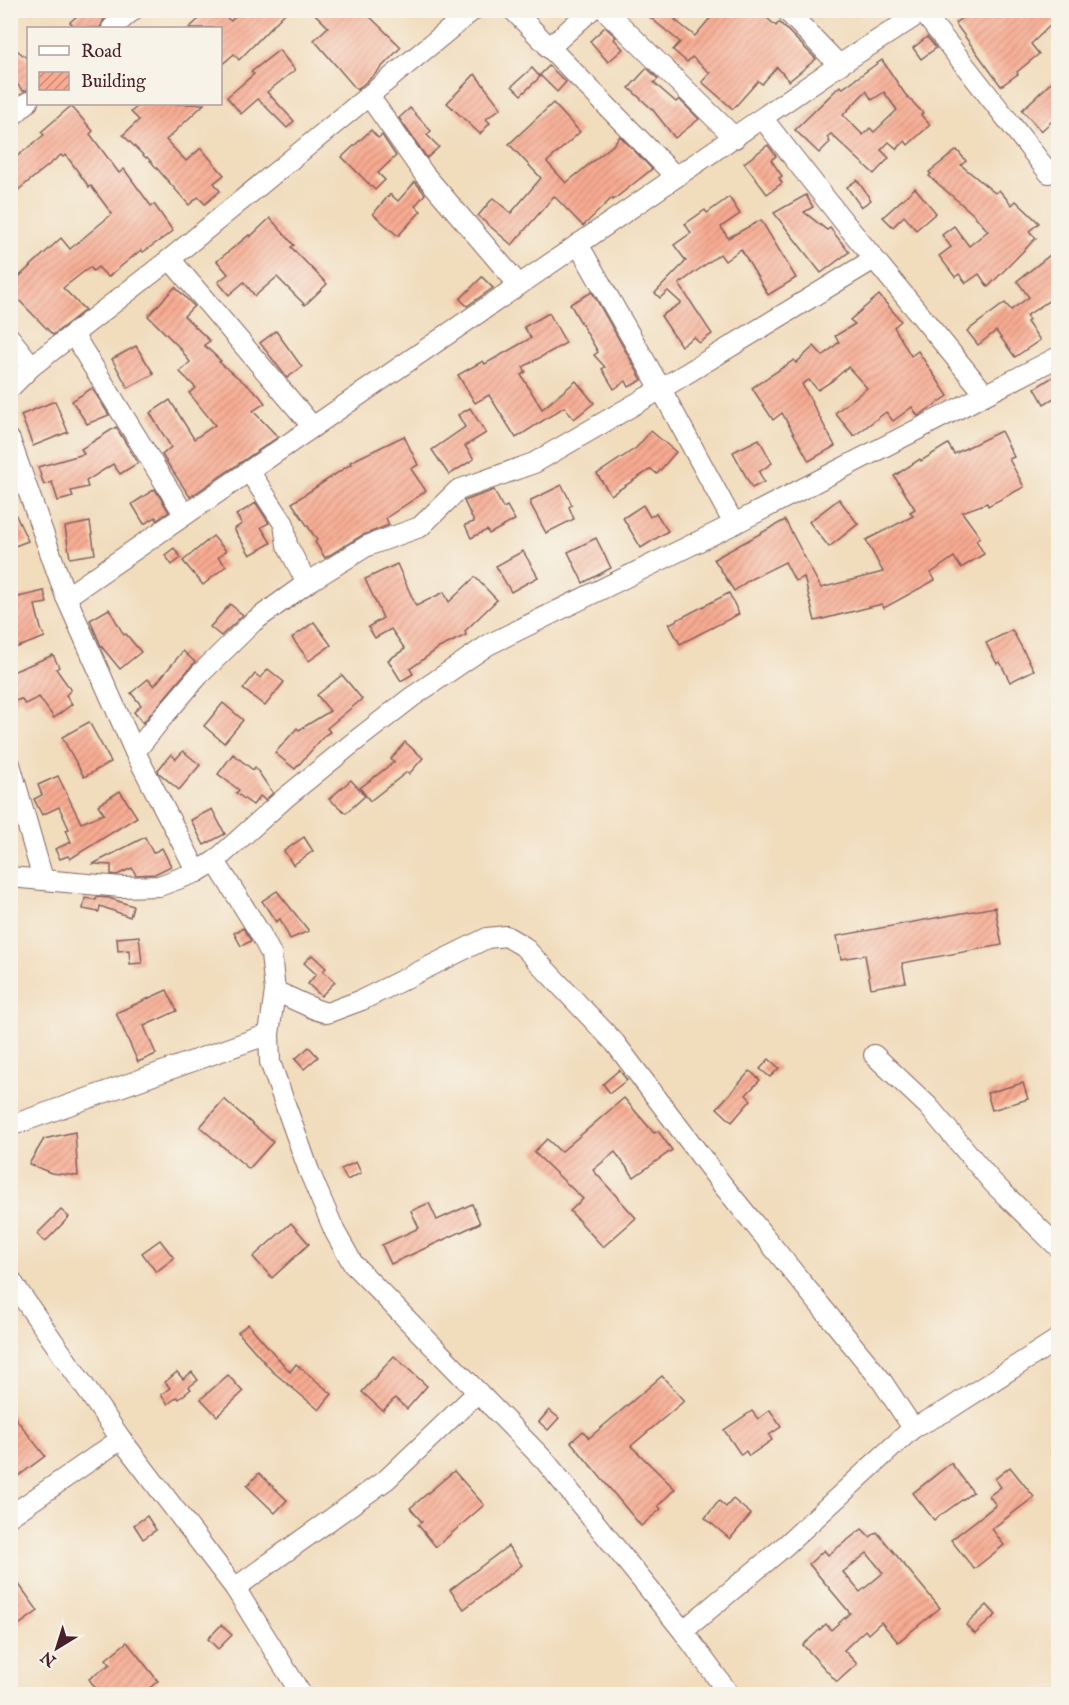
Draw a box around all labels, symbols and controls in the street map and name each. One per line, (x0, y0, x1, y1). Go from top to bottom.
legend (27, 27, 222, 105)
text: Road (81, 41, 122, 64)
text: Building (81, 71, 146, 94)
north arrow (27, 1618, 87, 1678)
text: N (37, 1646, 61, 1671)

